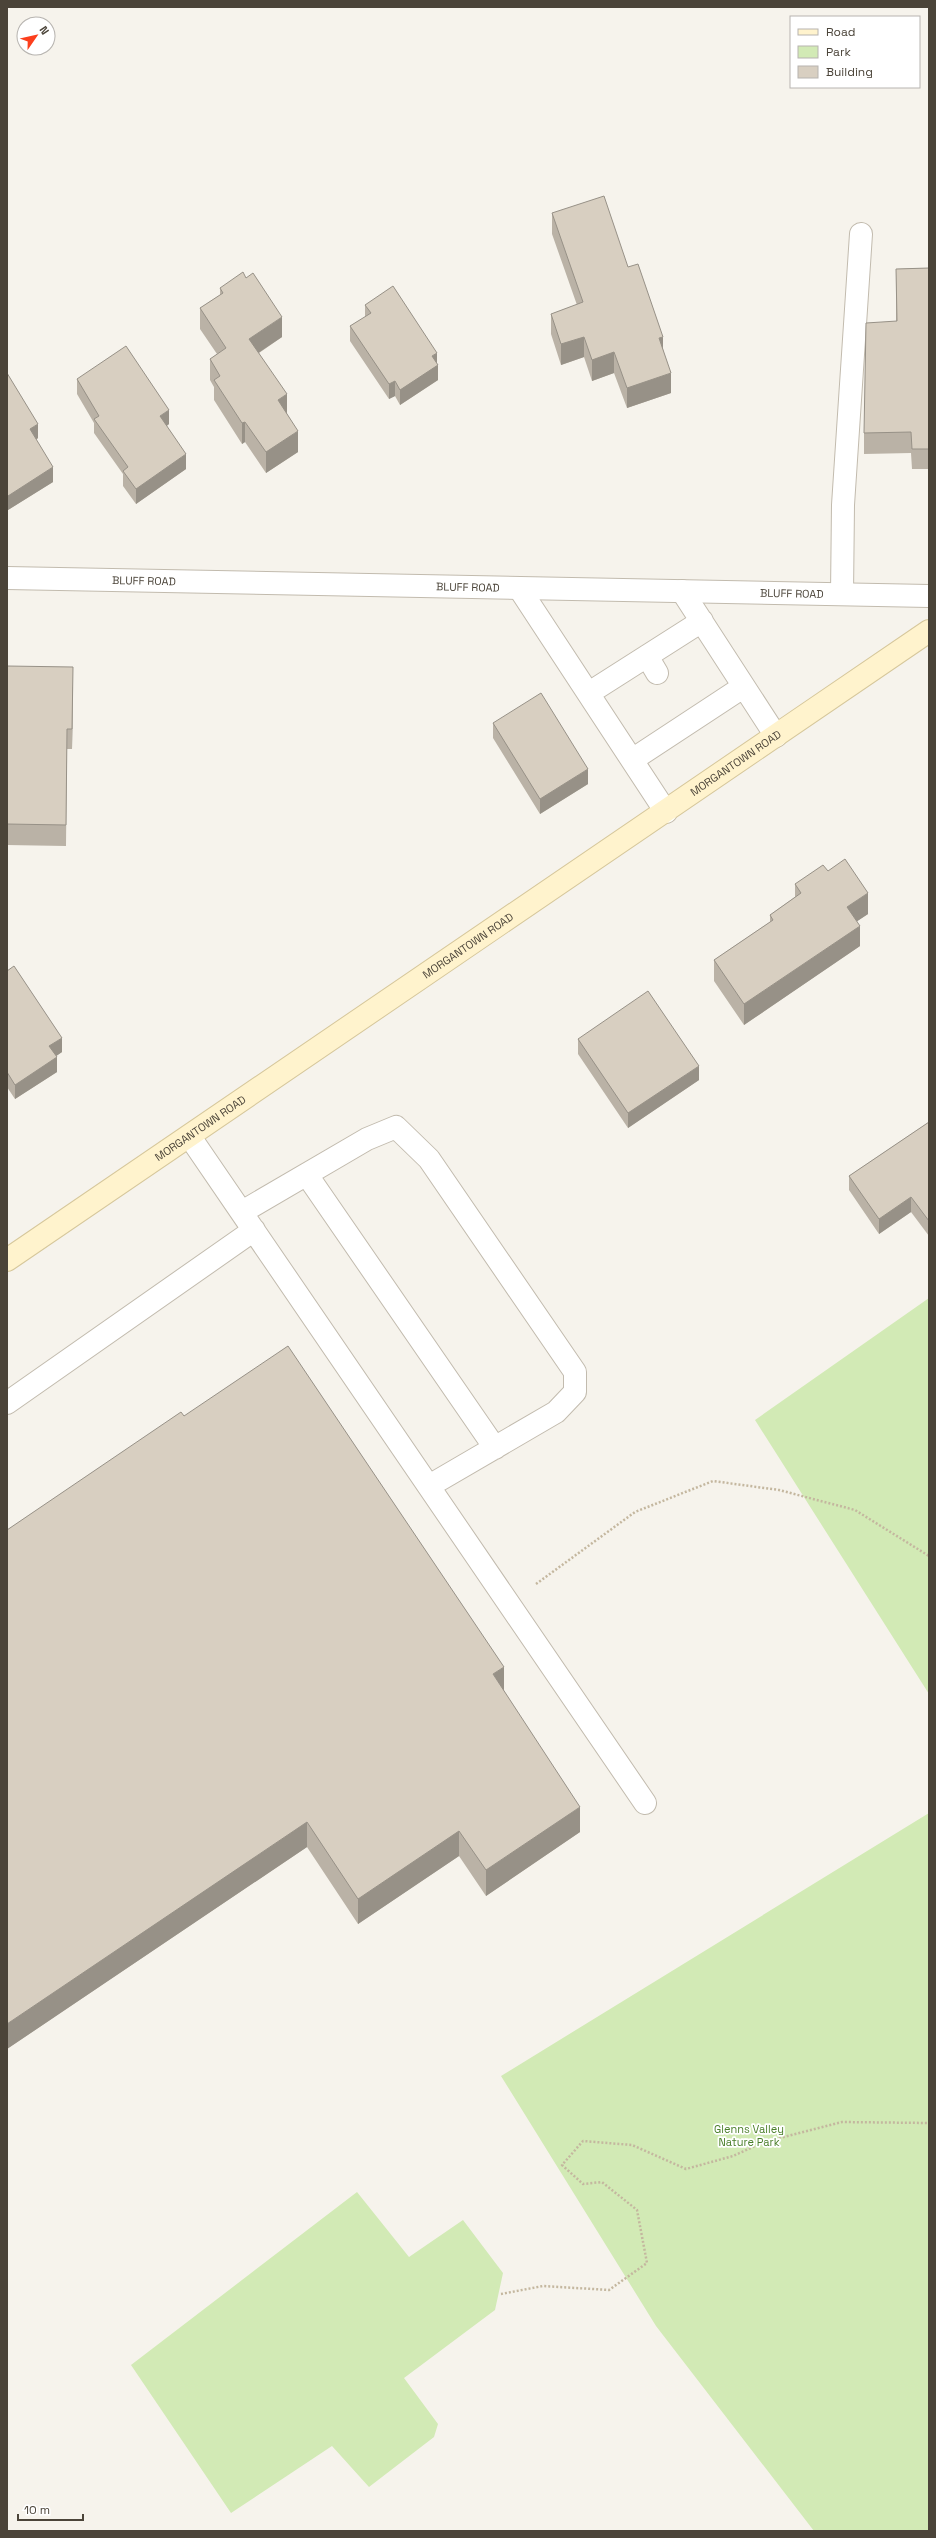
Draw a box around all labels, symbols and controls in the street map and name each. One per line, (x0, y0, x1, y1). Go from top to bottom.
north arrow (16, 16, 56, 56)
legend (790, 16, 920, 88)
text: N (36, 23, 52, 37)
text: Road (826, 24, 855, 40)
text: Park (826, 44, 851, 60)
text: Building (826, 64, 873, 80)
street label: BLUFF ROAD (112, 573, 176, 588)
street label: BLUFF ROAD (436, 579, 500, 595)
street label: BLUFF ROAD (760, 586, 824, 601)
street label: MORGANTOWN ROAD (687, 727, 784, 799)
street label: MORGANTOWN ROAD (420, 910, 516, 981)
street label: MORGANTOWN ROAD (152, 1092, 248, 1164)
park label: Glenns Valley Nature Park (714, 2122, 784, 2149)
scale bar (18, 2496, 83, 2522)
text: 10 m (24, 2502, 50, 2518)

